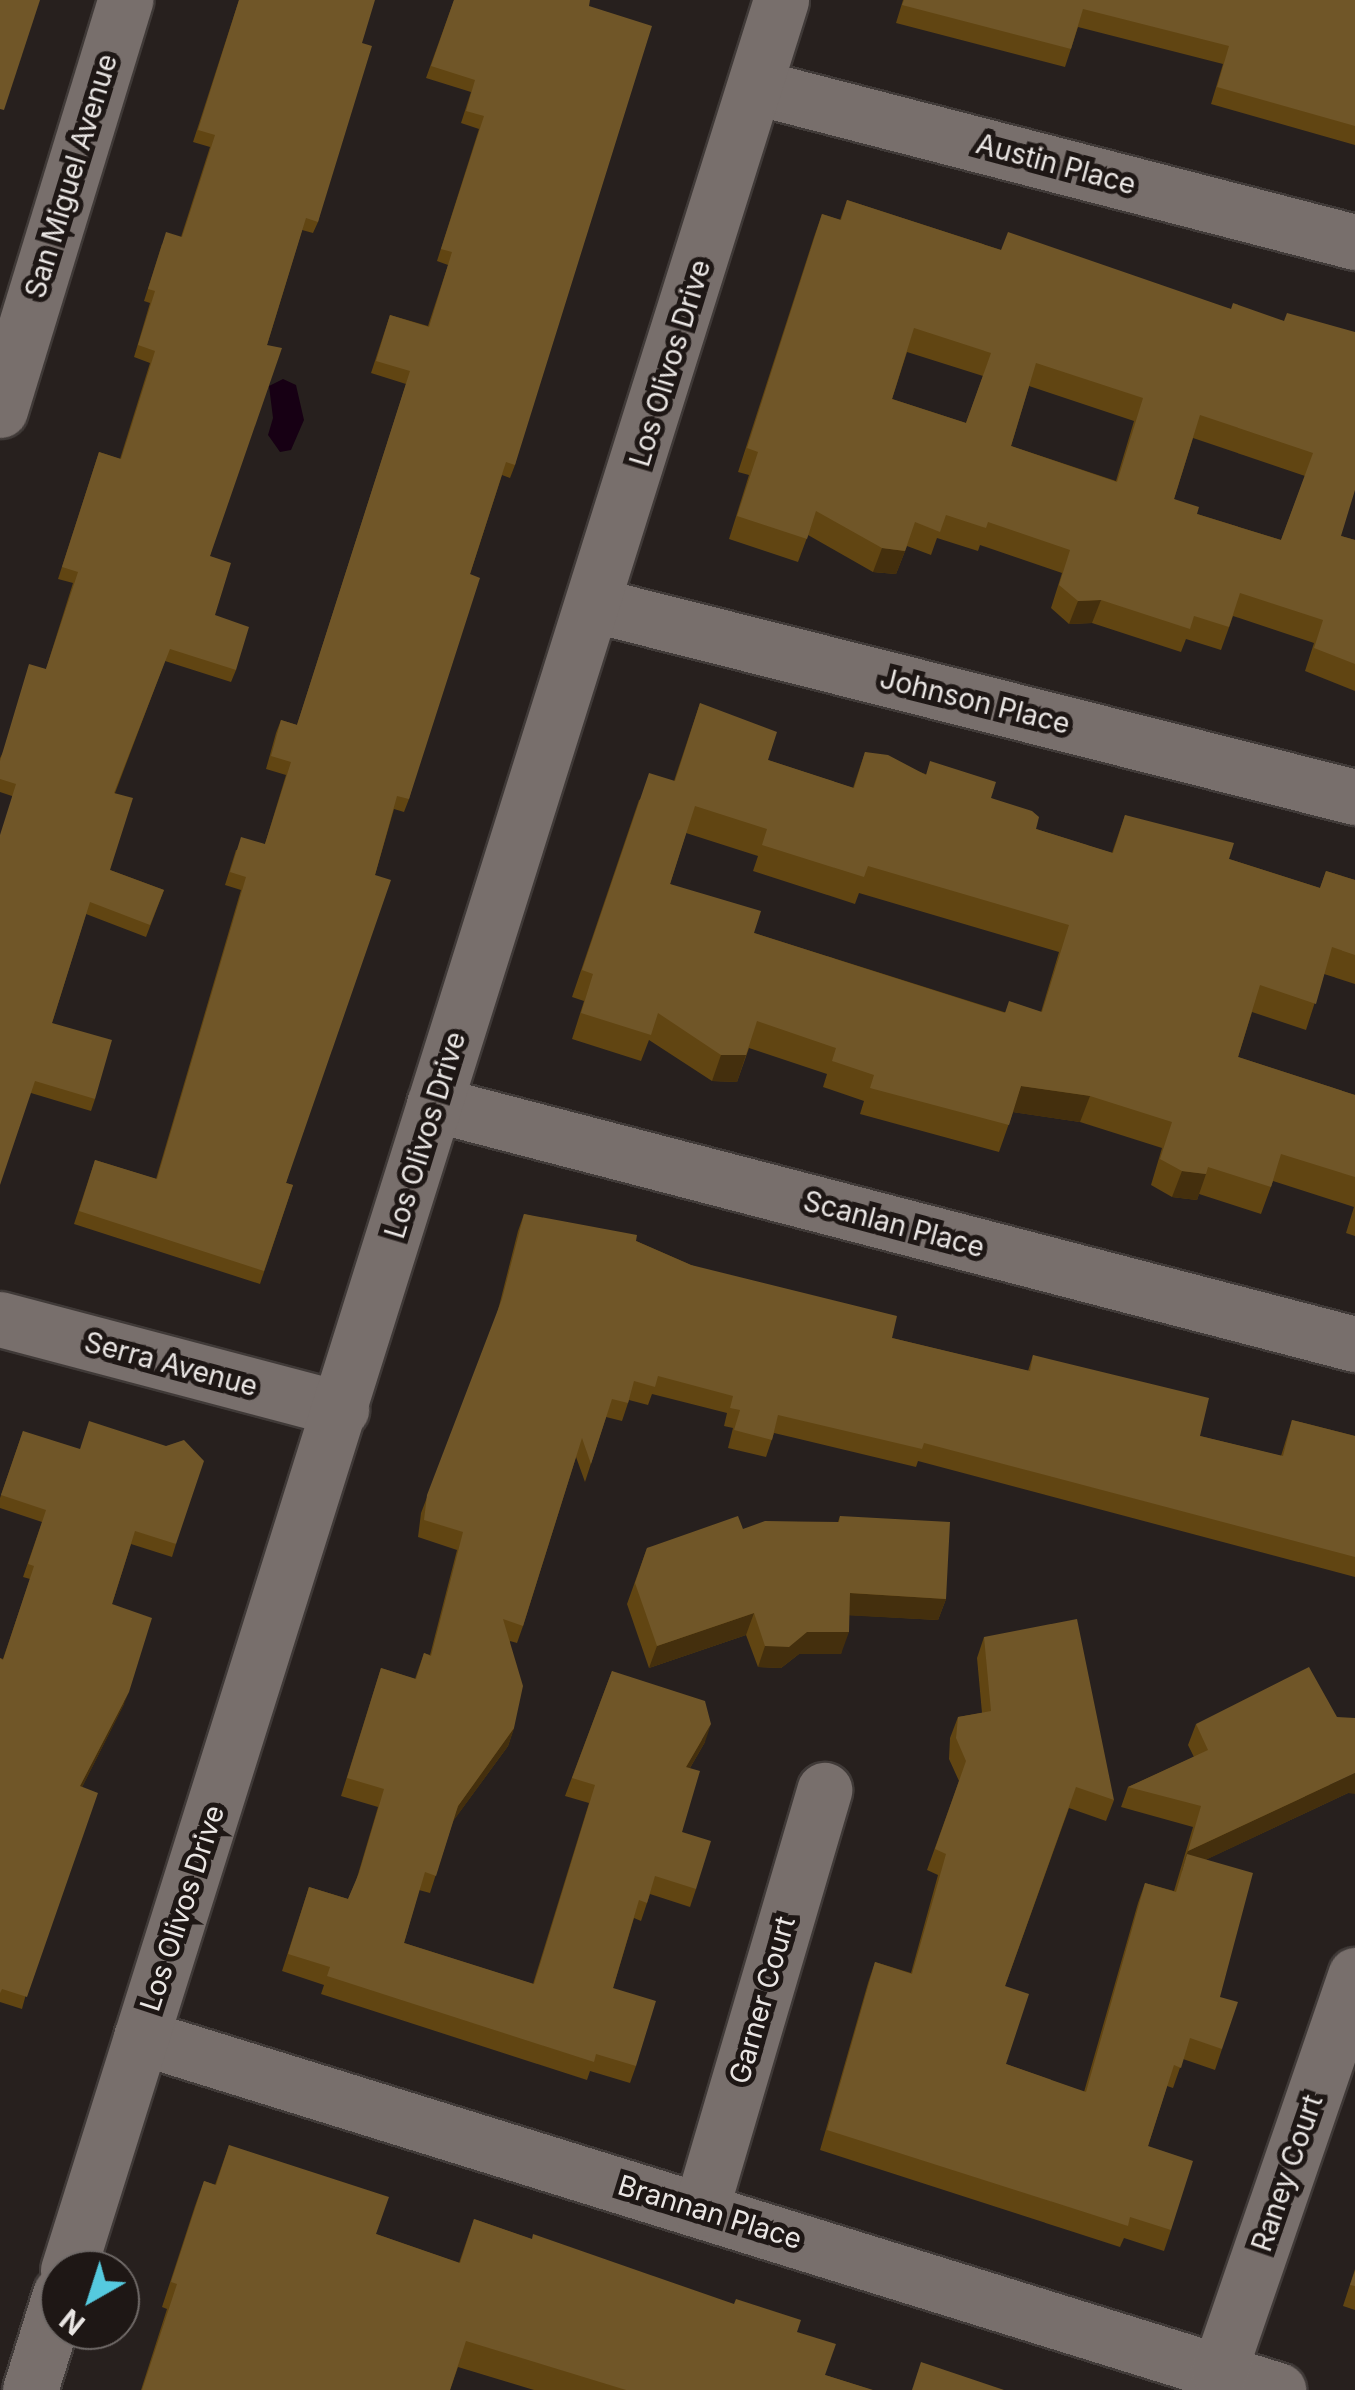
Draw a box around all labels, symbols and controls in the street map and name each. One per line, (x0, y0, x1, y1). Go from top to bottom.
street label: San Miguel Avenue (18, 50, 124, 302)
street label: Austin Place (973, 127, 1139, 201)
street label: Los Olivos Drive (623, 256, 717, 470)
street label: Johnson Place (877, 661, 1073, 741)
street label: Los Olivos Drive (378, 1028, 472, 1242)
street label: Scanlan Place (800, 1184, 988, 1264)
street label: Serra Avenue (81, 1325, 261, 1403)
street label: Los Olivos Drive (133, 1801, 231, 2015)
street label: Garner Court (722, 1912, 802, 2088)
street label: Raney Court (1245, 2090, 1329, 2256)
street label: Brannan Place (614, 2168, 806, 2256)
north arrow (40, 2250, 140, 2350)
text: N (53, 2302, 91, 2342)

